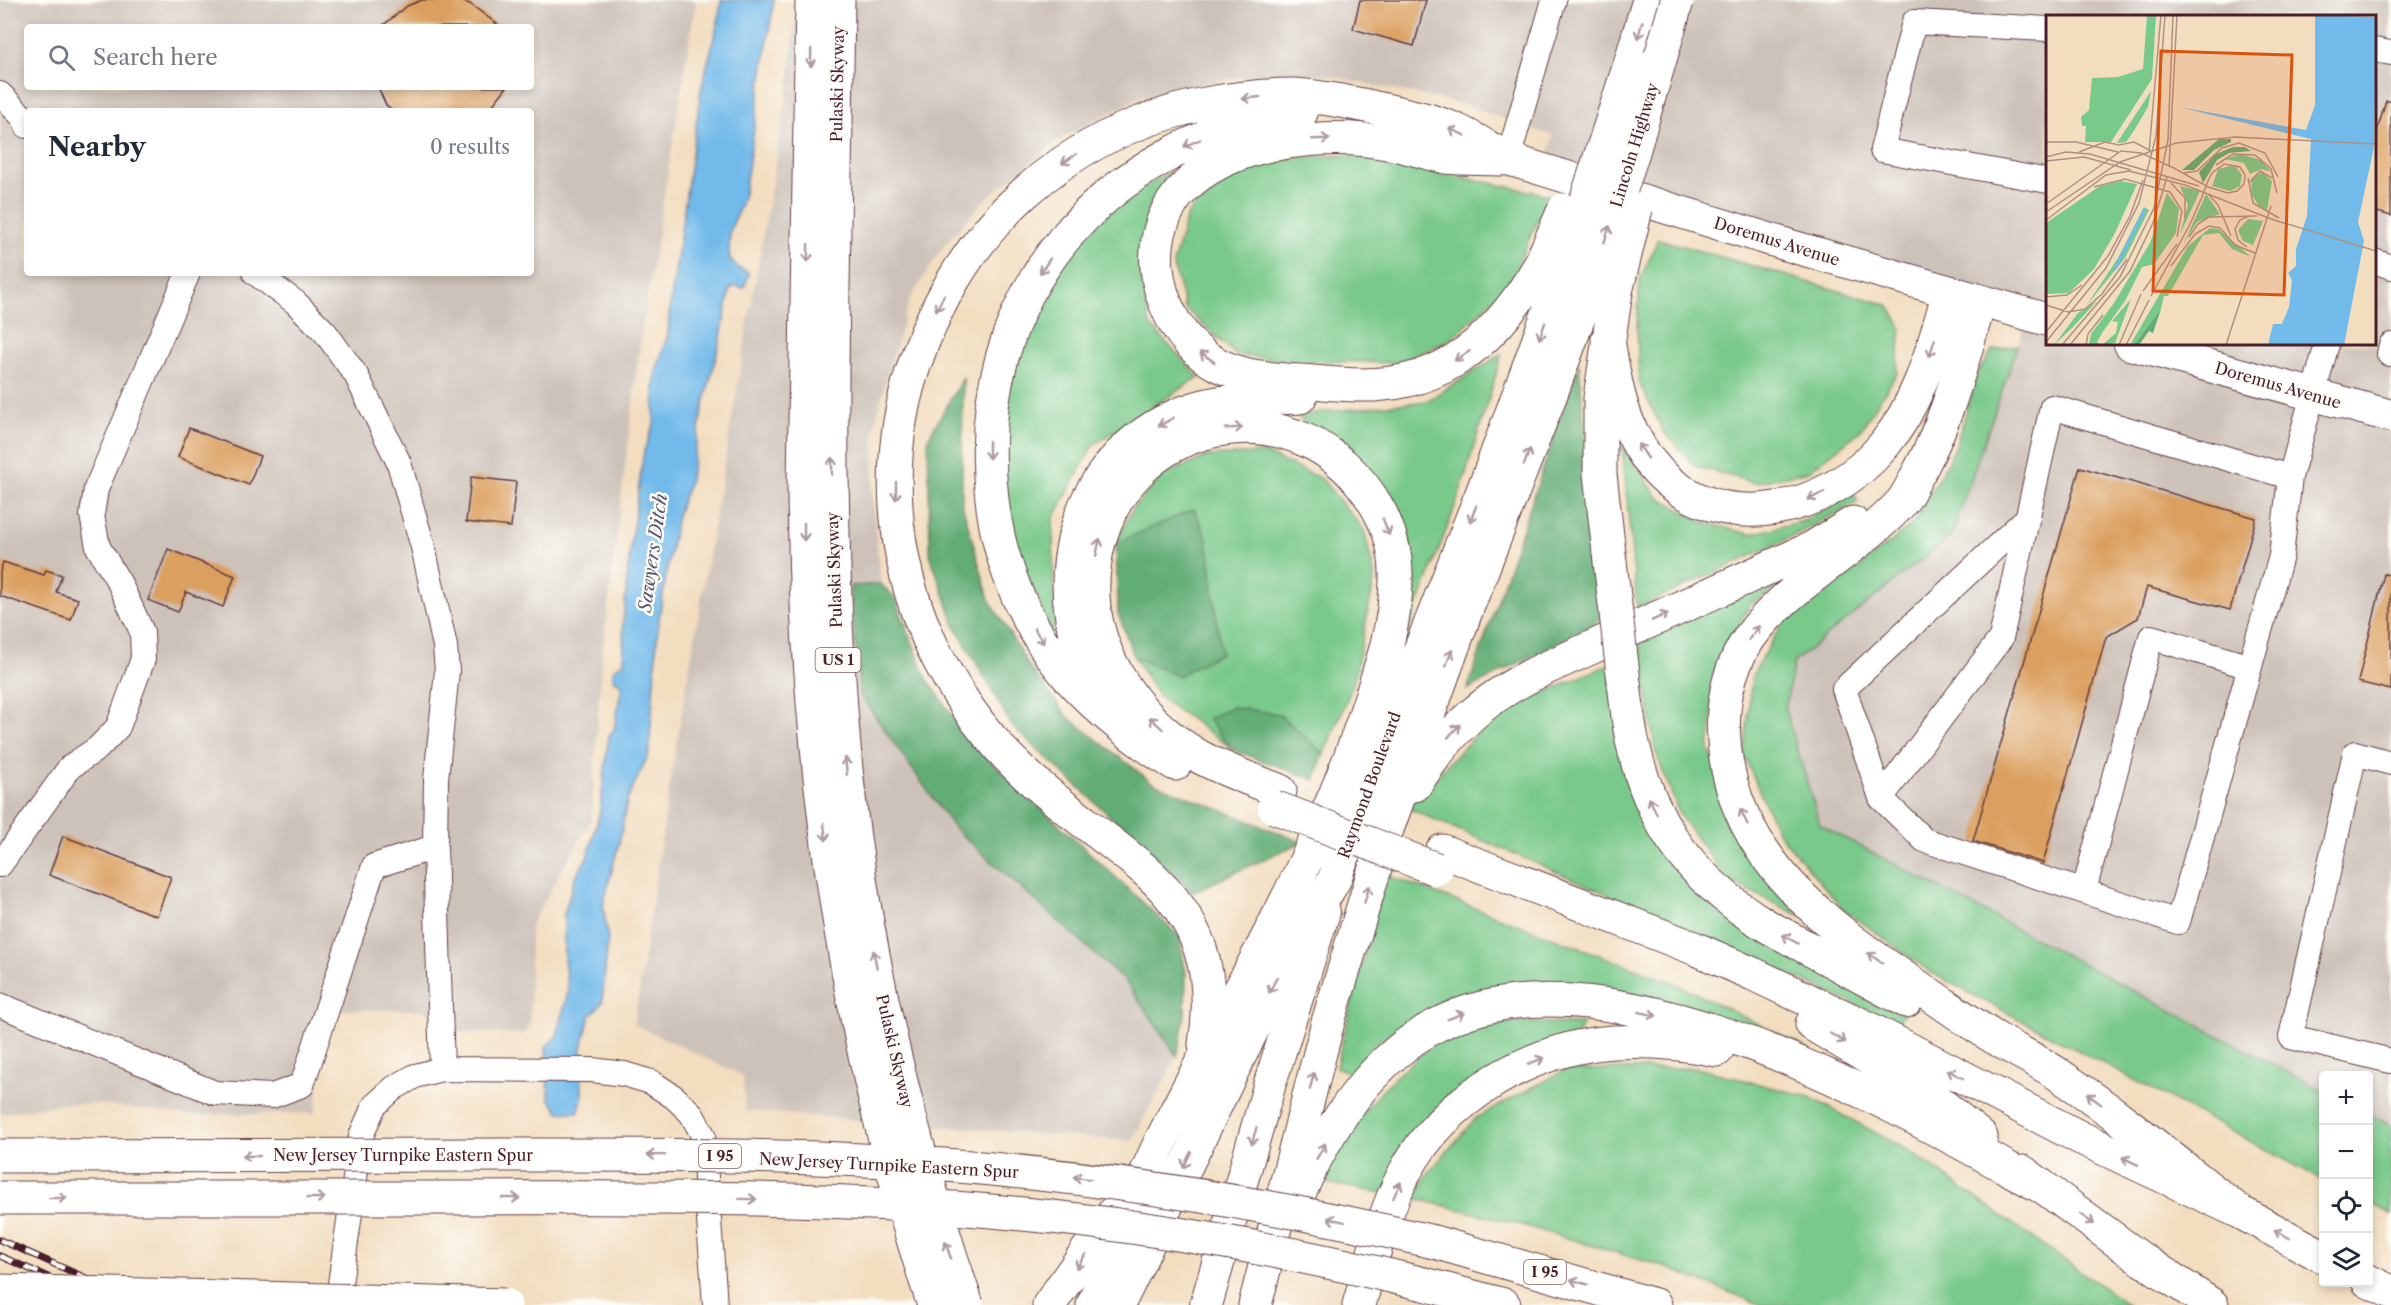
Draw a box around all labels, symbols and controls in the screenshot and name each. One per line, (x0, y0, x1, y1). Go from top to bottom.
inset map (2046, 15, 2376, 345)
one-way arrow (1634, 20, 1645, 39)
search box (24, 24, 534, 90)
street label: Pulaski Skyway (826, 25, 848, 142)
icon: search (45, 41, 78, 74)
text: Search here (93, 44, 218, 71)
one-way arrow (805, 48, 817, 68)
street label: Lincoln Highway (1606, 79, 1663, 210)
one-way arrow (1242, 93, 1262, 104)
one-way arrow (1448, 125, 1466, 137)
text: Nearby (48, 131, 146, 163)
one-way arrow (1311, 134, 1331, 145)
text: 0 results (430, 135, 510, 159)
one-way arrow (1183, 138, 1201, 149)
one-way arrow (1061, 153, 1077, 165)
street label: Doremus Avenue (1712, 212, 1842, 270)
one-way arrow (1602, 225, 1613, 244)
one-way arrow (802, 243, 814, 263)
one-way arrow (1038, 258, 1051, 275)
one-way arrow (934, 294, 946, 311)
one-way arrow (1535, 321, 1546, 340)
one-way arrow (1926, 338, 1937, 357)
one-way arrow (1453, 349, 1470, 362)
one-way arrow (1200, 351, 1216, 363)
street label: Doremus Avenue (2213, 357, 2343, 413)
one-way arrow (1158, 416, 1175, 428)
one-way arrow (1223, 422, 1243, 433)
one-way arrow (983, 440, 995, 460)
one-way arrow (1637, 443, 1649, 460)
one-way arrow (1522, 448, 1533, 467)
one-way arrow (826, 457, 838, 477)
one-way arrow (890, 480, 902, 500)
one-way arrow (1807, 491, 1825, 503)
water label: Sawyers Ditch (634, 492, 672, 615)
one-way arrow (1467, 504, 1478, 523)
street label: Pulaski Skyway (822, 511, 846, 628)
one-way arrow (1381, 517, 1392, 536)
one-way arrow (798, 522, 810, 542)
one-way arrow (1092, 538, 1104, 557)
one-way arrow (1650, 611, 1668, 623)
one-way arrow (1748, 625, 1761, 641)
one-way arrow (1034, 627, 1046, 644)
road number: US 1 (816, 648, 860, 672)
one-way arrow (1444, 649, 1455, 668)
street label: Raymond Boulevard (1333, 709, 1405, 861)
one-way arrow (1149, 716, 1164, 730)
one-way arrow (1447, 724, 1461, 739)
one-way arrow (840, 757, 851, 776)
one-way arrow (1646, 797, 1657, 815)
one-way arrow (1737, 809, 1749, 827)
one-way arrow (820, 821, 831, 841)
one-way arrow (1362, 885, 1373, 904)
one-way arrow (1782, 933, 1799, 945)
one-way arrow (869, 949, 880, 969)
one-way arrow (1868, 952, 1884, 964)
one-way arrow (1267, 976, 1279, 994)
street label: Pulaski Skyway (872, 992, 918, 1111)
one-way arrow (1639, 1008, 1658, 1020)
one-way arrow (1447, 1010, 1465, 1021)
one-way arrow (1829, 1032, 1846, 1044)
one-way arrow (1527, 1054, 1545, 1065)
one-way arrow (1947, 1068, 1964, 1080)
map controls (2319, 1071, 2373, 1287)
button: + (2319, 1071, 2373, 1125)
one-way arrow (1307, 1072, 1318, 1091)
one-way arrow (2086, 1093, 2102, 1105)
button: − (2319, 1125, 2373, 1179)
one-way arrow (1248, 1126, 1259, 1145)
one-way arrow (1315, 1143, 1327, 1160)
road number: I 95 (699, 1144, 741, 1168)
street label: New Jersey Turnpike Eastern Spur (273, 1145, 533, 1165)
street label: New Jersey Turnpike Eastern Spur (759, 1148, 1020, 1182)
one-way arrow (242, 1150, 262, 1162)
one-way arrow (647, 1150, 667, 1161)
one-way arrow (1181, 1151, 1193, 1169)
one-way arrow (2121, 1154, 2139, 1166)
one-way arrow (1072, 1173, 1092, 1184)
button: locate (2319, 1179, 2373, 1233)
one-way arrow (1392, 1181, 1404, 1199)
one-way arrow (48, 1192, 68, 1204)
one-way arrow (306, 1192, 326, 1204)
one-way arrow (501, 1192, 521, 1204)
one-way arrow (738, 1193, 758, 1204)
one-way arrow (2079, 1213, 2095, 1225)
one-way arrow (1327, 1214, 1346, 1225)
one-way arrow (2273, 1228, 2291, 1239)
button: layers (2319, 1233, 2373, 1287)
one-way arrow (941, 1241, 952, 1260)
one-way arrow (1075, 1252, 1087, 1269)
road number: I 95 (1524, 1260, 1566, 1284)
one-way arrow (1570, 1276, 1589, 1287)

